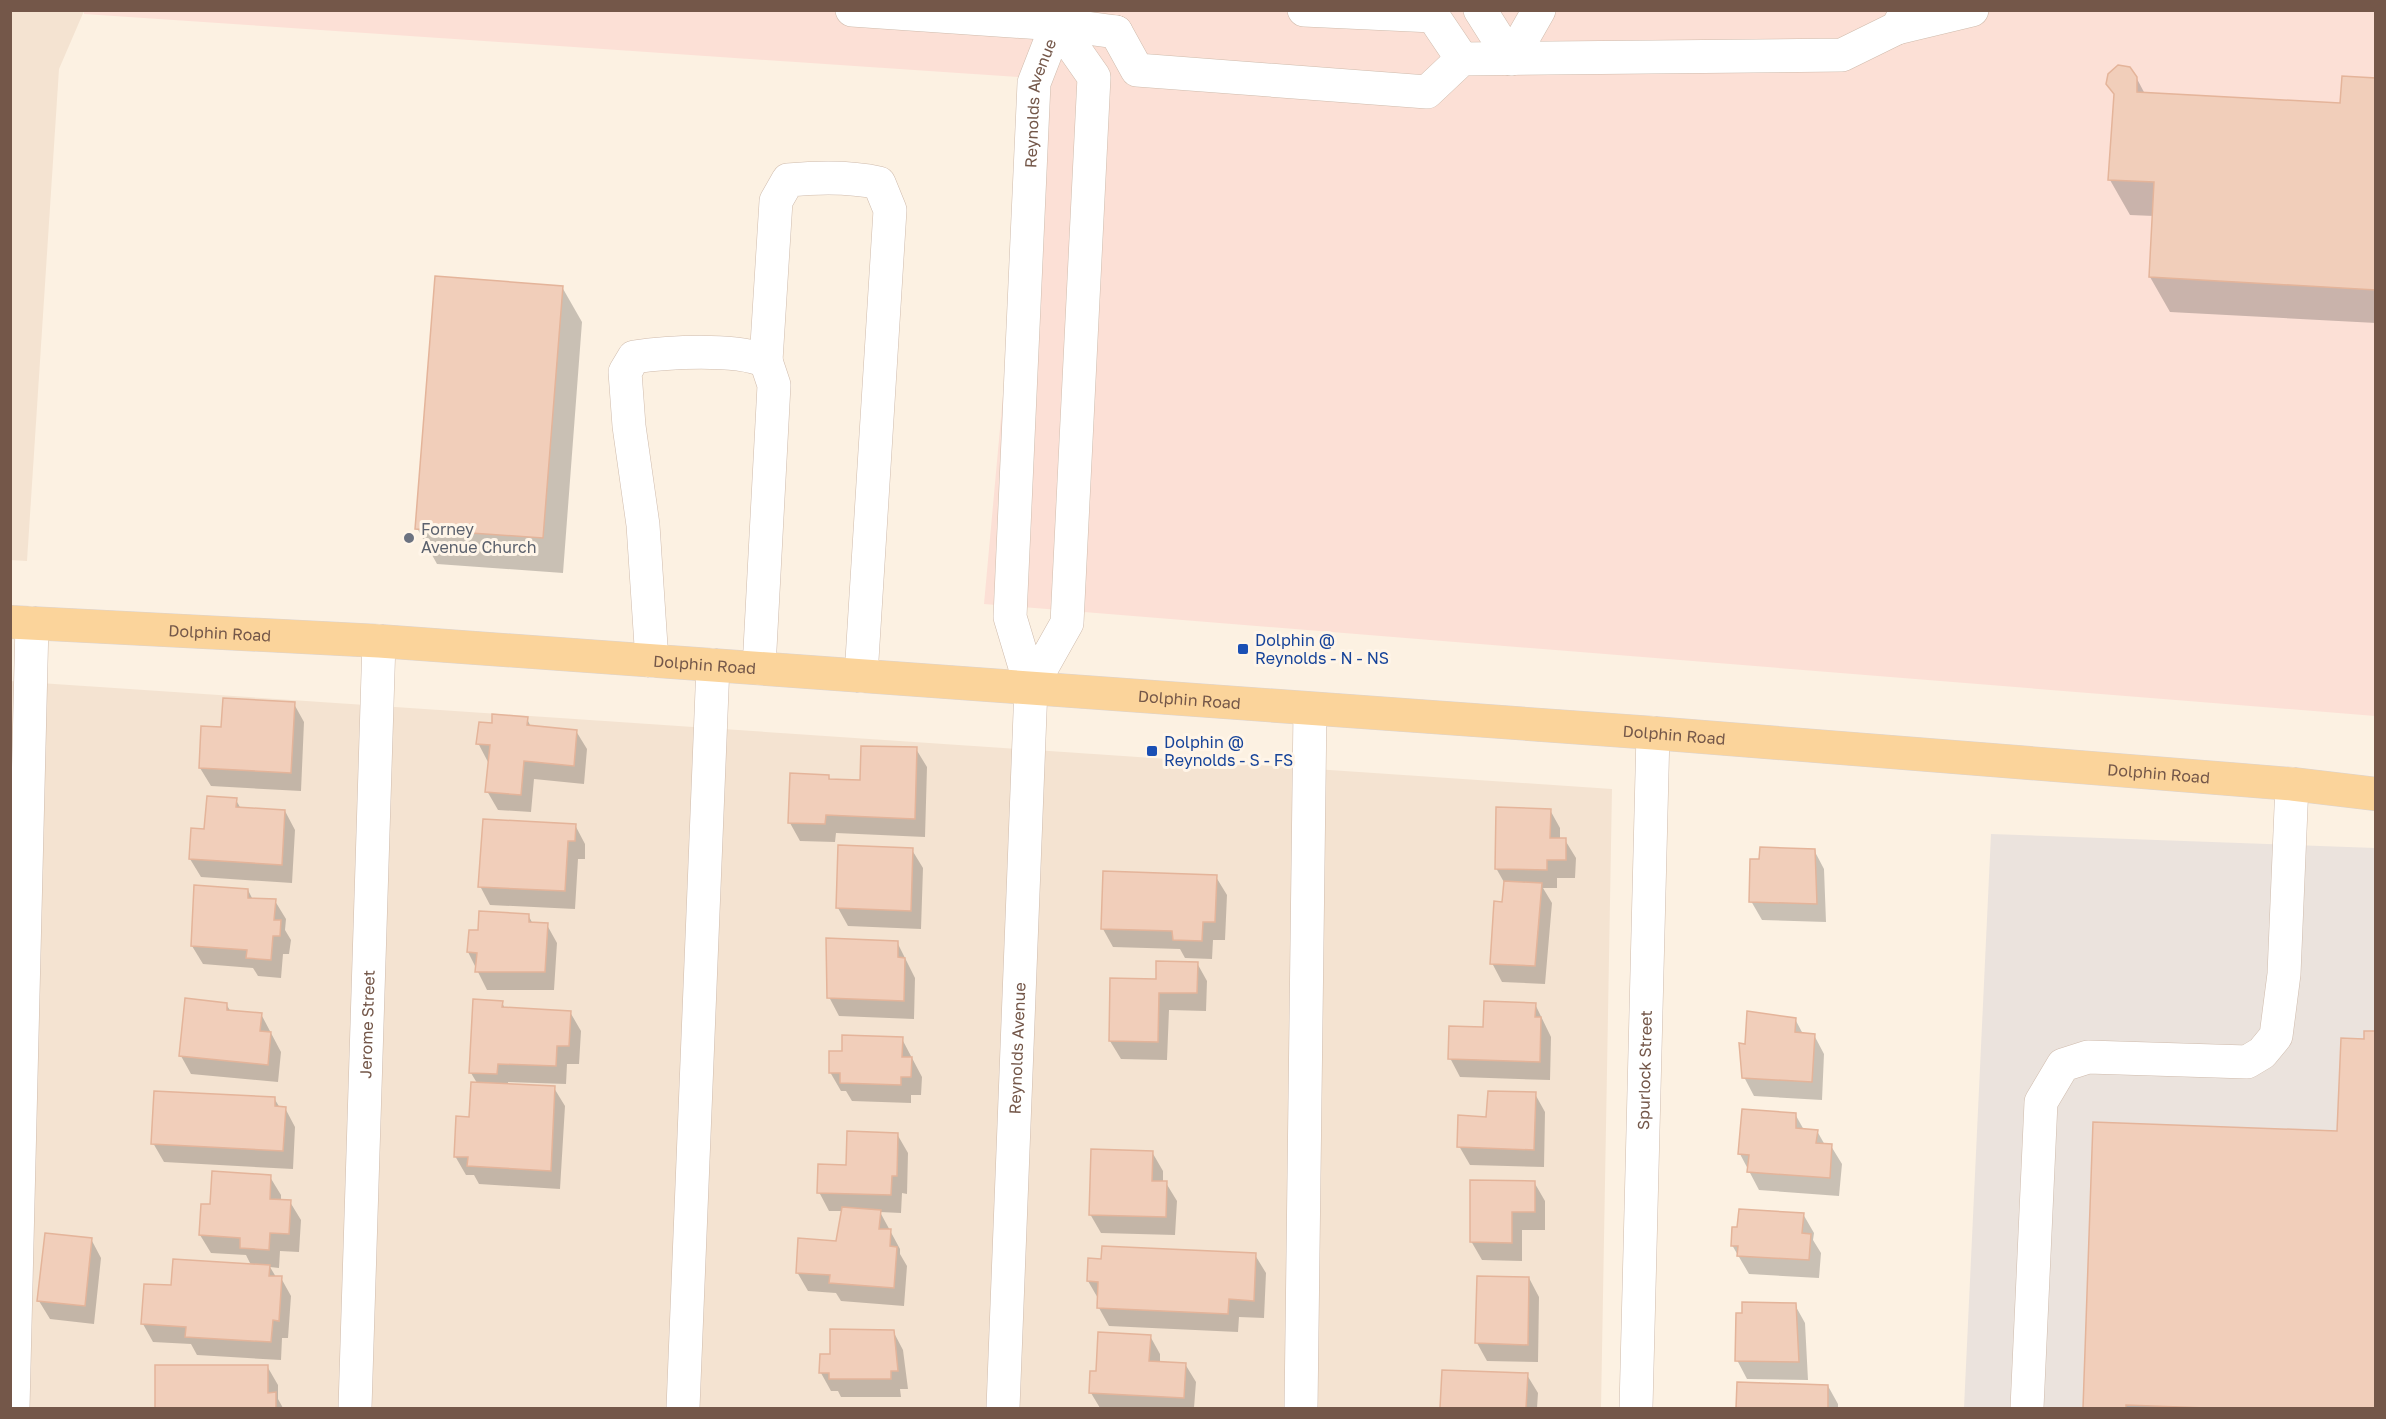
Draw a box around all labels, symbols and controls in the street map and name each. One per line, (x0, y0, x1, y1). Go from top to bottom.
street label: Reynolds Avenue (1020, 36, 1060, 168)
place label: Forney Avenue Church (421, 519, 537, 557)
marker: Forney Avenue Church (402, 531, 416, 545)
street label: Dolphin Road (168, 620, 272, 645)
place label: Dolphin @ Reynolds - N - NS (1255, 630, 1389, 668)
marker: Dolphin @ Reynolds - N - NS (1236, 642, 1250, 656)
street label: Dolphin Road (653, 651, 757, 678)
street label: Dolphin Road (1137, 686, 1241, 713)
street label: Dolphin Road (1622, 721, 1726, 749)
place label: Dolphin @ Reynolds - S - FS (1164, 732, 1293, 770)
marker: Dolphin @ Reynolds - S - FS (1145, 744, 1159, 758)
street label: Dolphin Road (2106, 759, 2211, 787)
street label: Jerome Street (355, 970, 379, 1079)
street label: Reynolds Avenue (1004, 982, 1030, 1115)
street label: Spurlock Street (1633, 1010, 1656, 1130)

